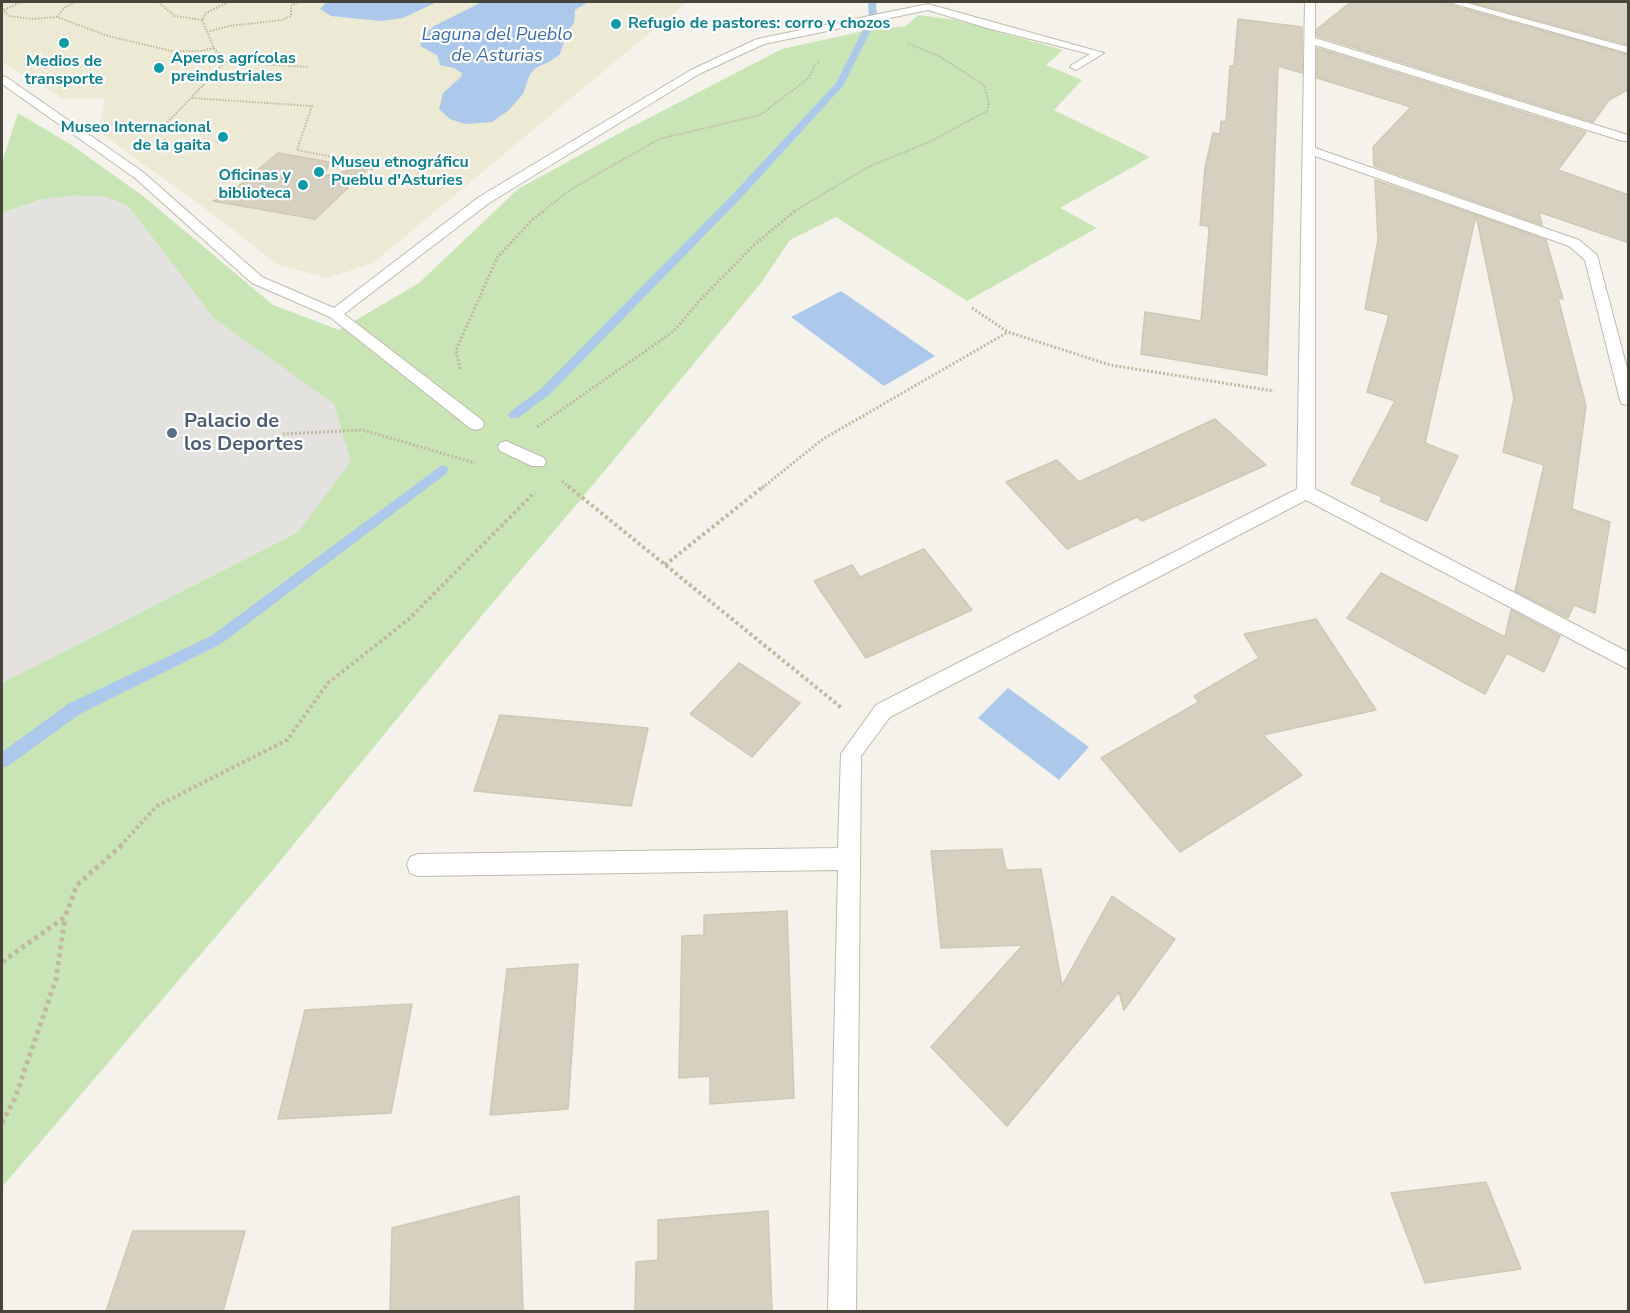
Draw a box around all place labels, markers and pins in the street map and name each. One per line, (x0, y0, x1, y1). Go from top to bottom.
place label: Refugio de pastores: corro y chozos (628, 14, 890, 34)
marker: Refugio de pastores: corro y chozos (609, 17, 623, 31)
marker: Medios de transporte (57, 36, 71, 50)
place label: Aperos agrícolas preindustriales (171, 49, 296, 87)
place label: Medios de transporte (25, 52, 103, 90)
marker: Aperos agrícolas preindustriales (152, 61, 166, 75)
place label: Museo Internacional de la gaita (61, 118, 211, 156)
marker: Museo Internacional de la gaita (216, 130, 230, 144)
place label: Museu etnográficu Pueblu d'Asturies (331, 153, 469, 191)
marker: Museu etnográficu Pueblu d'Asturies (312, 165, 326, 179)
place label: Oficinas y biblioteca (218, 166, 291, 204)
marker: Oficinas y biblioteca (296, 178, 310, 192)
place label: Palacio de los Deportes (184, 410, 303, 457)
marker: Palacio de los Deportes (165, 426, 179, 440)

